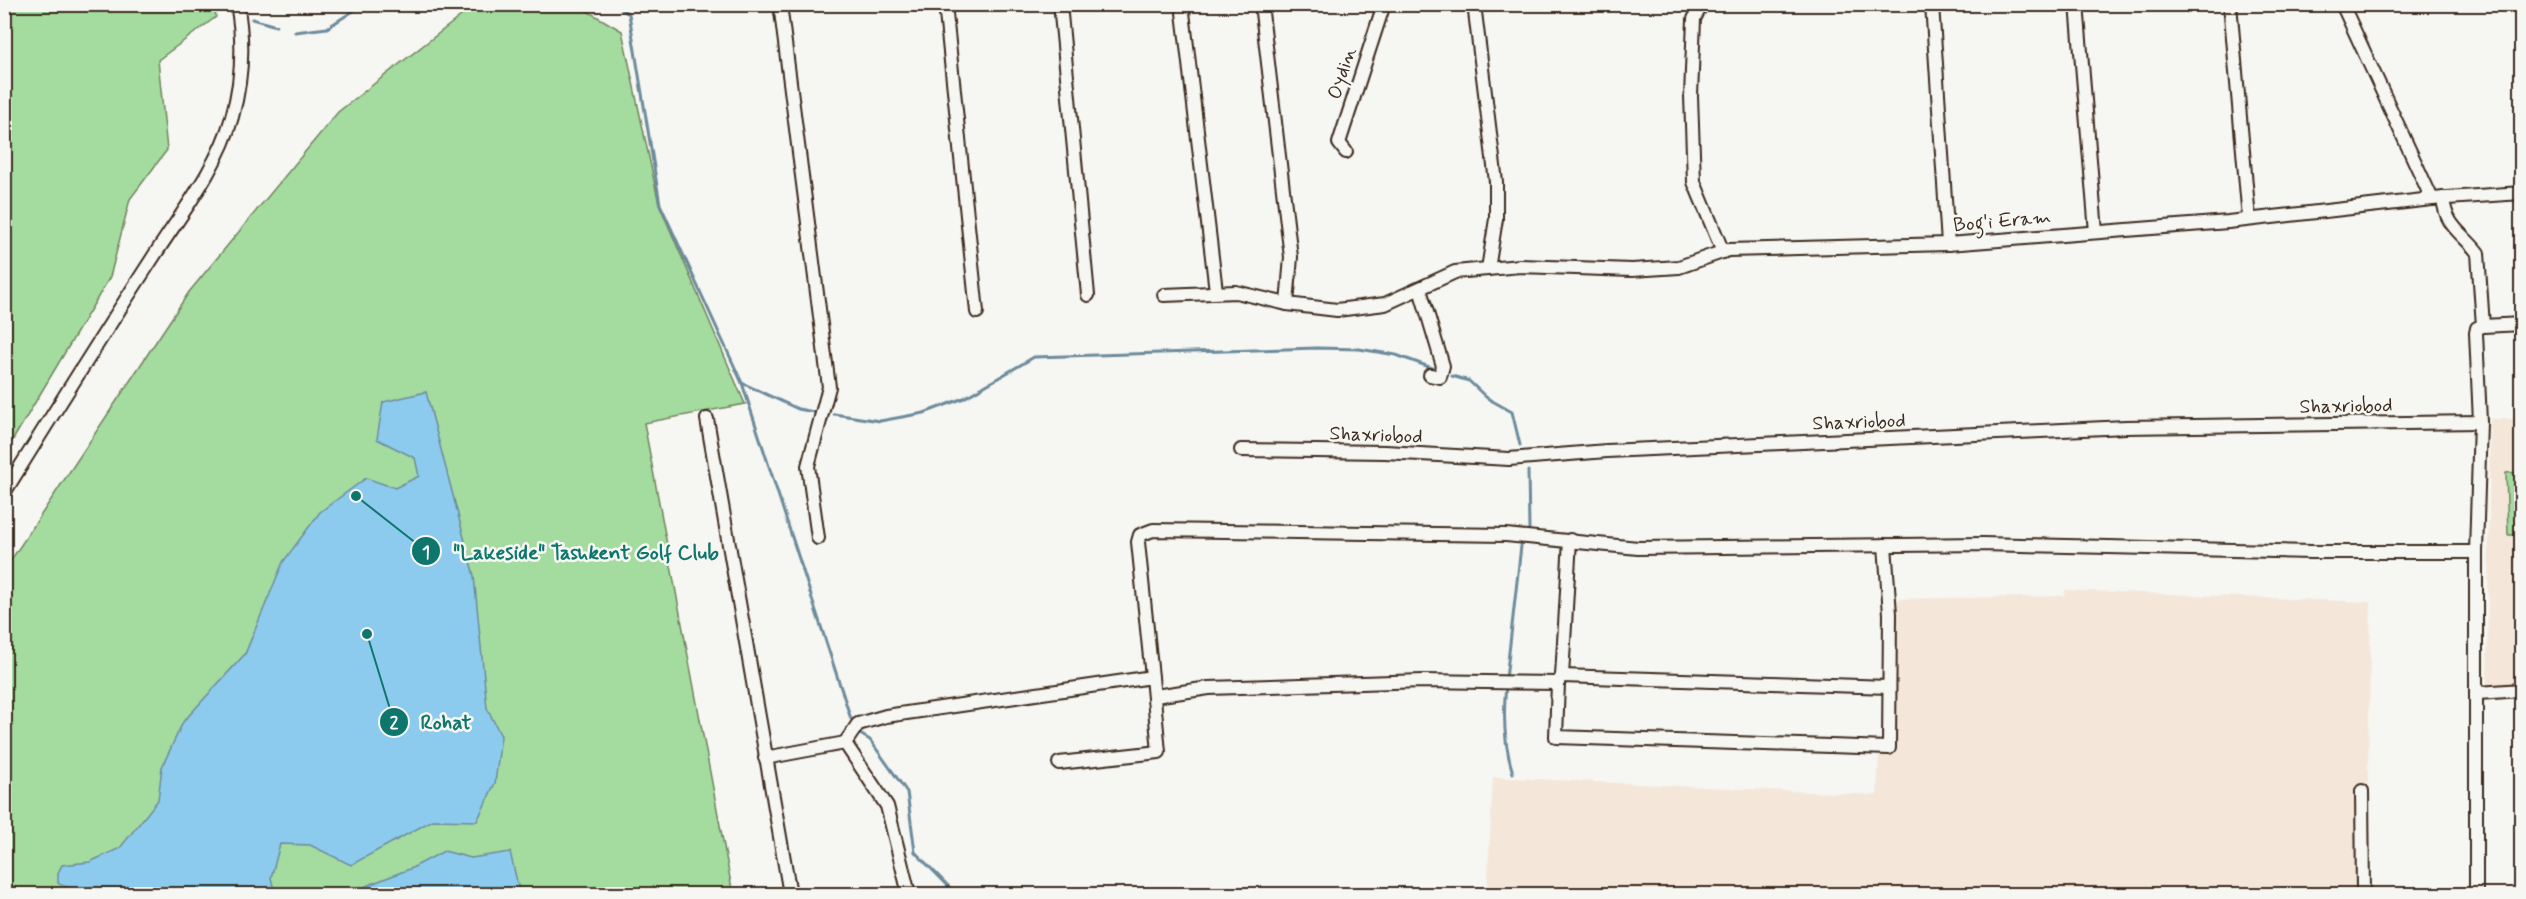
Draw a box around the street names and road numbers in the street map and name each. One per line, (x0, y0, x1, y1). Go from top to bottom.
street label: Oydin (1321, 44, 1364, 103)
street label: Bog'i Eram (1952, 204, 2052, 241)
street label: Shaxriobod (2299, 392, 2393, 421)
street label: Shaxriobod (1812, 407, 1906, 438)
street label: Shaxriobod (1329, 420, 1423, 451)

